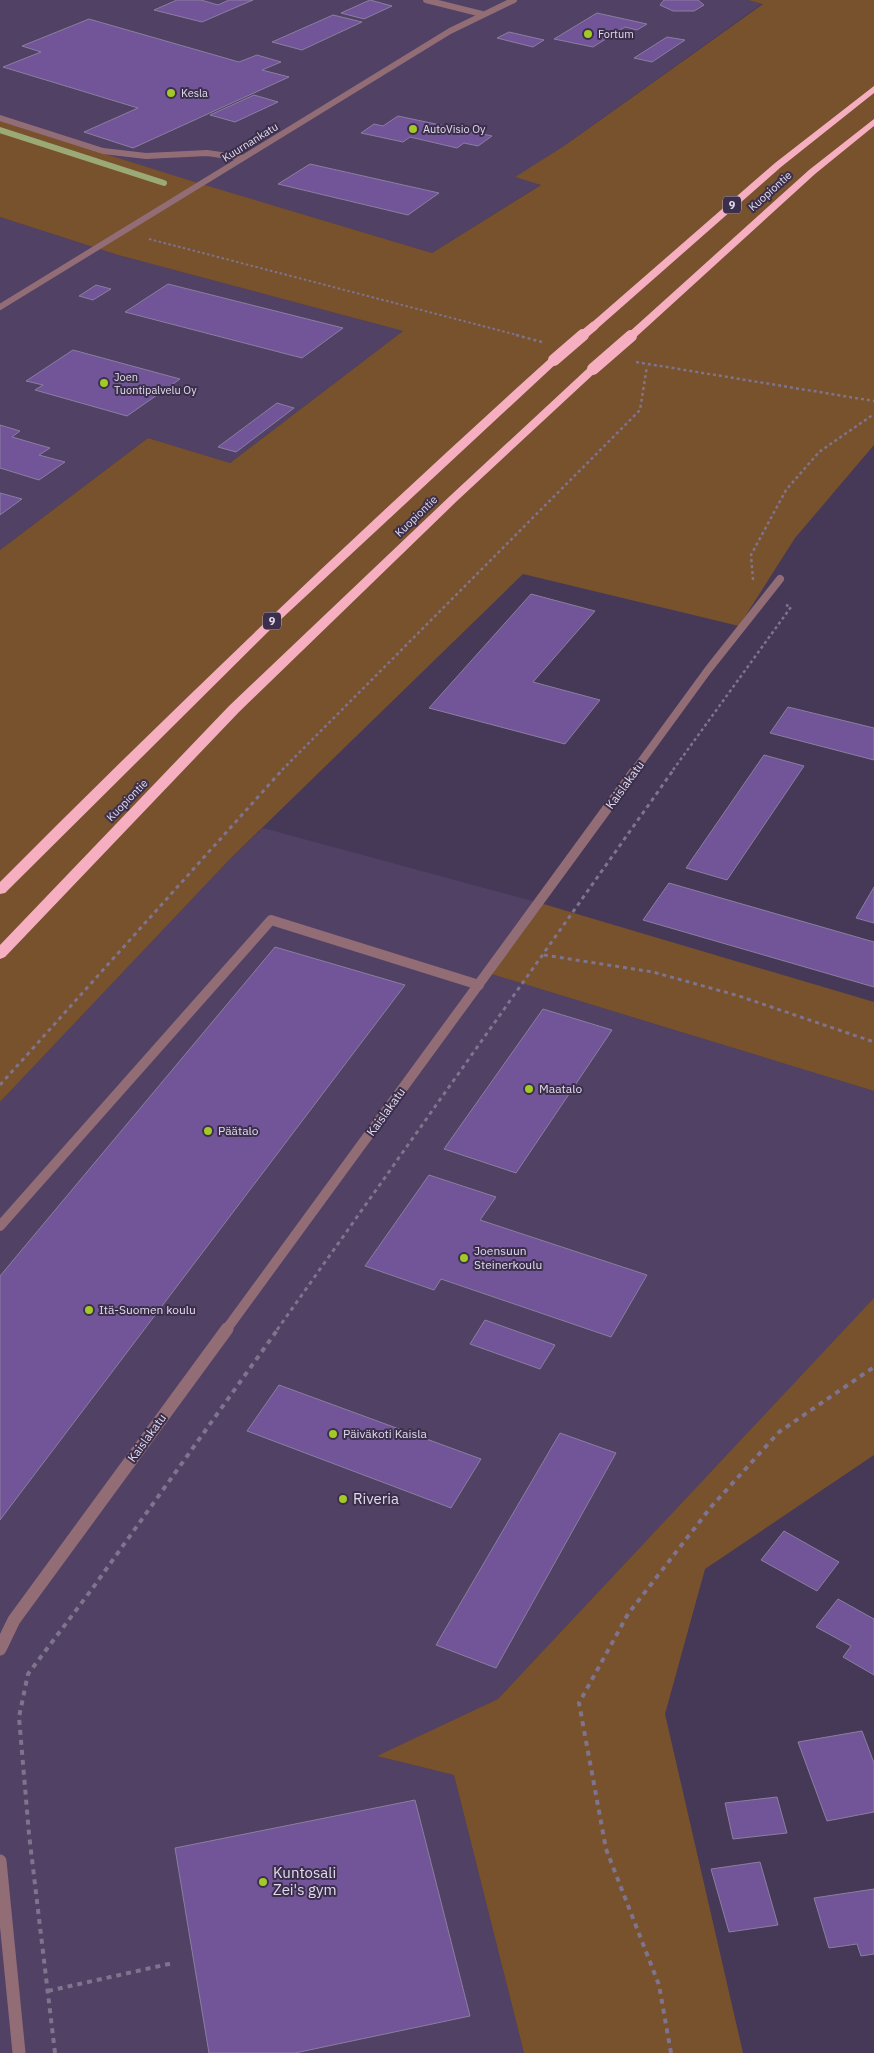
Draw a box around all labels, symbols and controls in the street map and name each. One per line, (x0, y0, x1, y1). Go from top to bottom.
place label: Fortum (598, 27, 634, 41)
marker: Fortum (582, 28, 594, 40)
place label: Kesla (181, 86, 208, 100)
marker: Kesla (165, 87, 177, 99)
street label: Kuurnankatu (219, 119, 281, 165)
place label: AutoVisio Oy (423, 122, 486, 136)
marker: AutoVisio Oy (407, 123, 419, 135)
street label: Kuopiontie (745, 168, 795, 214)
road number: 9 (723, 196, 741, 214)
place label: Joen Tuontipalvelu Oy (114, 370, 197, 397)
marker: Joen Tuontipalvelu Oy (98, 377, 110, 389)
street label: Kuopiontie (392, 492, 440, 540)
road number: 9 (263, 612, 281, 630)
street label: Kaislakatu (602, 758, 647, 812)
street label: Kuopiontie (103, 776, 151, 824)
place label: Maatalo (539, 1081, 582, 1096)
marker: Maatalo (523, 1083, 535, 1095)
street label: Kaislakatu (363, 1085, 408, 1139)
place label: Päätalo (218, 1123, 259, 1138)
marker: Päätalo (202, 1125, 214, 1137)
place label: Joensuun Steinerkoulu (474, 1243, 542, 1272)
marker: Joensuun Steinerkoulu (458, 1252, 470, 1264)
place label: Itä-Suomen koulu (99, 1302, 196, 1317)
marker: Itä-Suomen koulu (83, 1304, 95, 1316)
street label: Kaislakatu (124, 1411, 169, 1465)
place label: Päiväkoti Kaisla (343, 1426, 428, 1441)
marker: Päiväkoti Kaisla (327, 1428, 339, 1440)
place label: Riveria (353, 1489, 399, 1508)
marker: Riveria (337, 1493, 349, 1505)
place label: Kuntosali Zei's gym (273, 1863, 337, 1899)
marker: Kuntosali Zei's gym (257, 1876, 269, 1888)

